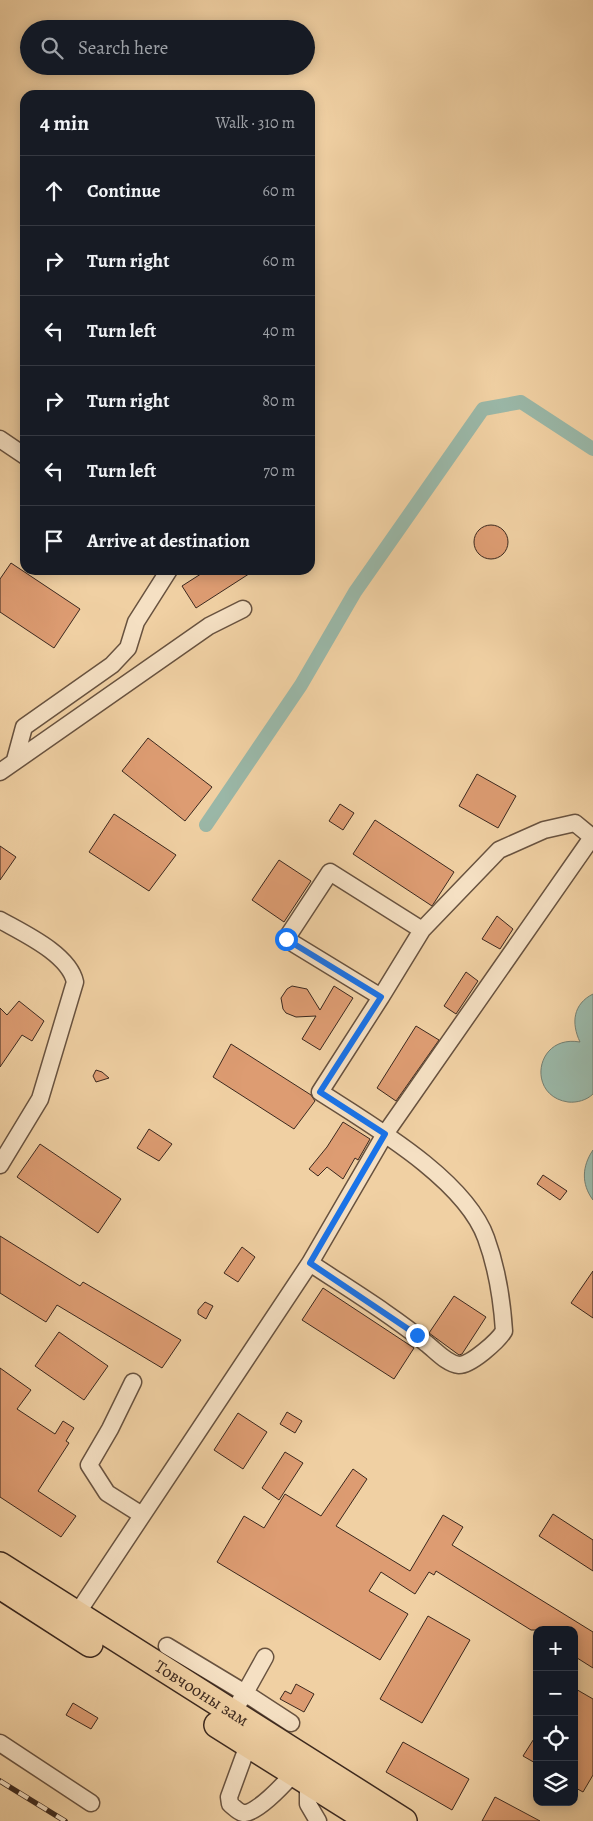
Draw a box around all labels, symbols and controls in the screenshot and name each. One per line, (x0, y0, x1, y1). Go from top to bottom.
search box (20, 20, 315, 75)
icon: search (38, 34, 66, 62)
text: Search here (78, 35, 168, 61)
text: 4 min (40, 109, 89, 137)
text: Walk · 310 m (215, 112, 295, 134)
icon: ahead (40, 177, 68, 205)
text: Continue (87, 178, 161, 204)
text: 60 m (263, 180, 295, 202)
icon: right (40, 247, 68, 275)
text: Turn right (87, 248, 169, 274)
text: 60 m (263, 250, 295, 272)
icon: left (40, 317, 68, 345)
text: Turn left (87, 318, 156, 344)
text: 40 m (263, 320, 295, 342)
icon: right (40, 387, 68, 415)
text: Turn right (87, 388, 169, 414)
text: 80 m (262, 390, 295, 412)
icon: left (40, 457, 68, 485)
text: Turn left (87, 458, 156, 484)
text: 70 m (263, 460, 295, 482)
icon: arrive (40, 527, 68, 555)
text: Arrive at destination (87, 528, 250, 554)
route start (275, 928, 298, 951)
route end (406, 1324, 429, 1347)
map controls (533, 1626, 578, 1806)
button: + (533, 1626, 578, 1671)
street label: Товчооны зам (150, 1654, 254, 1732)
button: − (533, 1671, 578, 1716)
button: locate (533, 1716, 578, 1761)
button: layers (533, 1761, 578, 1806)

